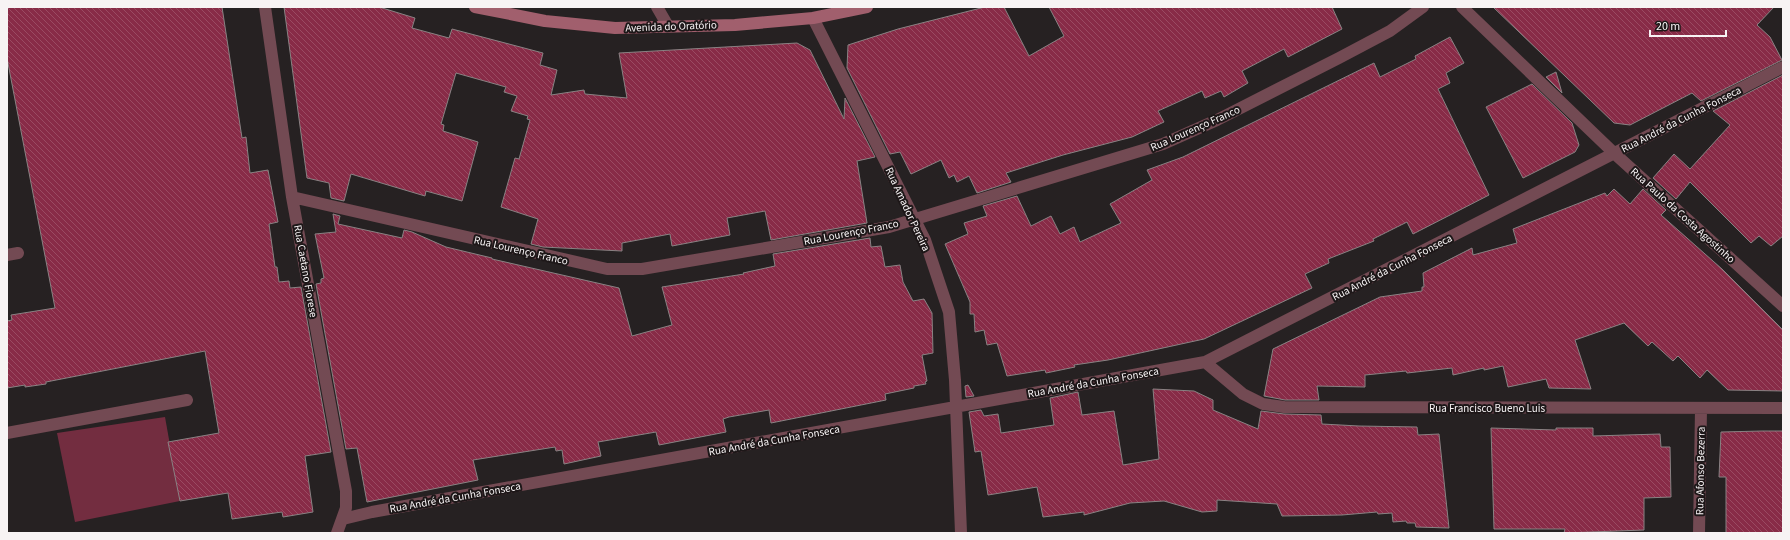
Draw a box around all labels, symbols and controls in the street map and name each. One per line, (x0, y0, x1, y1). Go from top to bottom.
scale bar (1650, 12, 1726, 38)
street label: Avenida do Oratório (625, 17, 717, 36)
text: 20 m (1656, 18, 1680, 35)
street label: Rua André da Cunha Fonseca (1619, 83, 1744, 156)
street label: Rua Lourenço Franco (1148, 102, 1242, 155)
street label: Rua Paulo da Costa Agostinho (1627, 164, 1738, 266)
street label: Rua Amador Pereira (881, 165, 934, 254)
street label: Rua Lourenço Franco (802, 216, 900, 249)
street label: Rua Caetano Fiorese (290, 224, 321, 319)
street label: Rua André da Cunha Fonseca (1330, 231, 1455, 304)
street label: Rua Lourenço Franco (472, 232, 570, 269)
street label: Rua André da Cunha Fonseca (1026, 364, 1160, 401)
street label: Rua Francisco Bueno Luis (1429, 401, 1545, 416)
street label: Rua André da Cunha Fonseca (707, 422, 841, 459)
street label: Rua Afonso Bezerra (1692, 427, 1709, 515)
street label: Rua André da Cunha Fonseca (388, 479, 522, 516)

